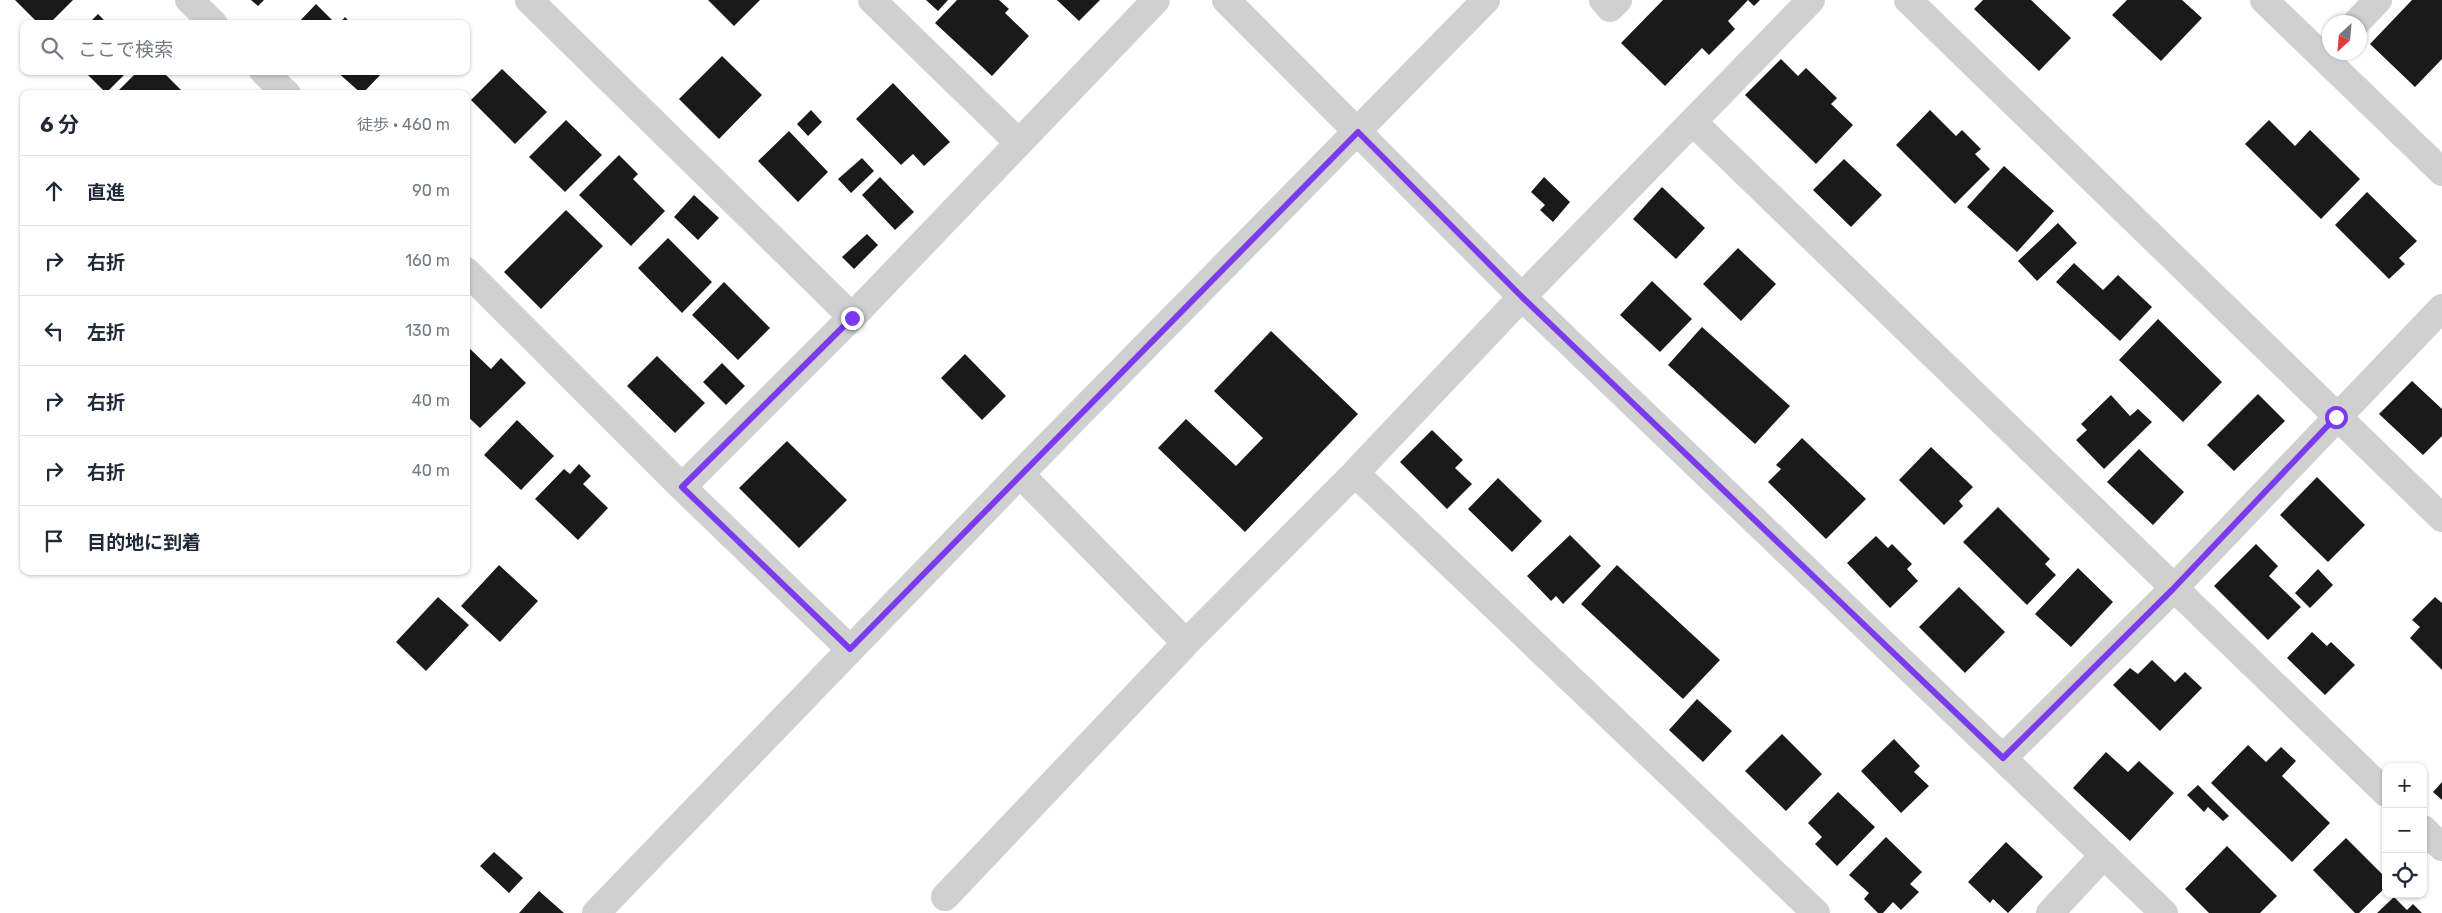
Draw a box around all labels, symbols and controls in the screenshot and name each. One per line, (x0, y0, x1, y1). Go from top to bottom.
north arrow (2322, 15, 2367, 60)
search box (20, 20, 470, 75)
icon: search (38, 34, 66, 62)
text: ここで検索 (78, 38, 173, 61)
text: 6 分 (40, 112, 79, 137)
text: 徒歩 · 460 m (357, 115, 450, 134)
icon: ahead (40, 177, 68, 205)
text: 直進 (87, 181, 125, 204)
text: 90 m (412, 181, 450, 200)
icon: right (40, 247, 68, 275)
text: 右折 (87, 251, 125, 274)
text: 160 m (405, 251, 450, 270)
route end (841, 307, 864, 330)
icon: left (40, 317, 68, 345)
text: 左折 (87, 321, 125, 344)
text: 130 m (405, 321, 450, 340)
icon: right (40, 387, 68, 415)
text: 右折 (87, 391, 125, 414)
text: 40 m (412, 391, 450, 410)
route start (2325, 406, 2348, 429)
icon: right (40, 457, 68, 485)
text: 右折 (87, 461, 125, 484)
text: 40 m (412, 461, 450, 480)
icon: arrive (40, 527, 68, 555)
text: 目的地に到着 (87, 531, 201, 554)
map controls (2382, 763, 2427, 898)
button: + (2382, 763, 2427, 808)
button: − (2382, 808, 2427, 853)
button: locate (2382, 853, 2427, 898)

